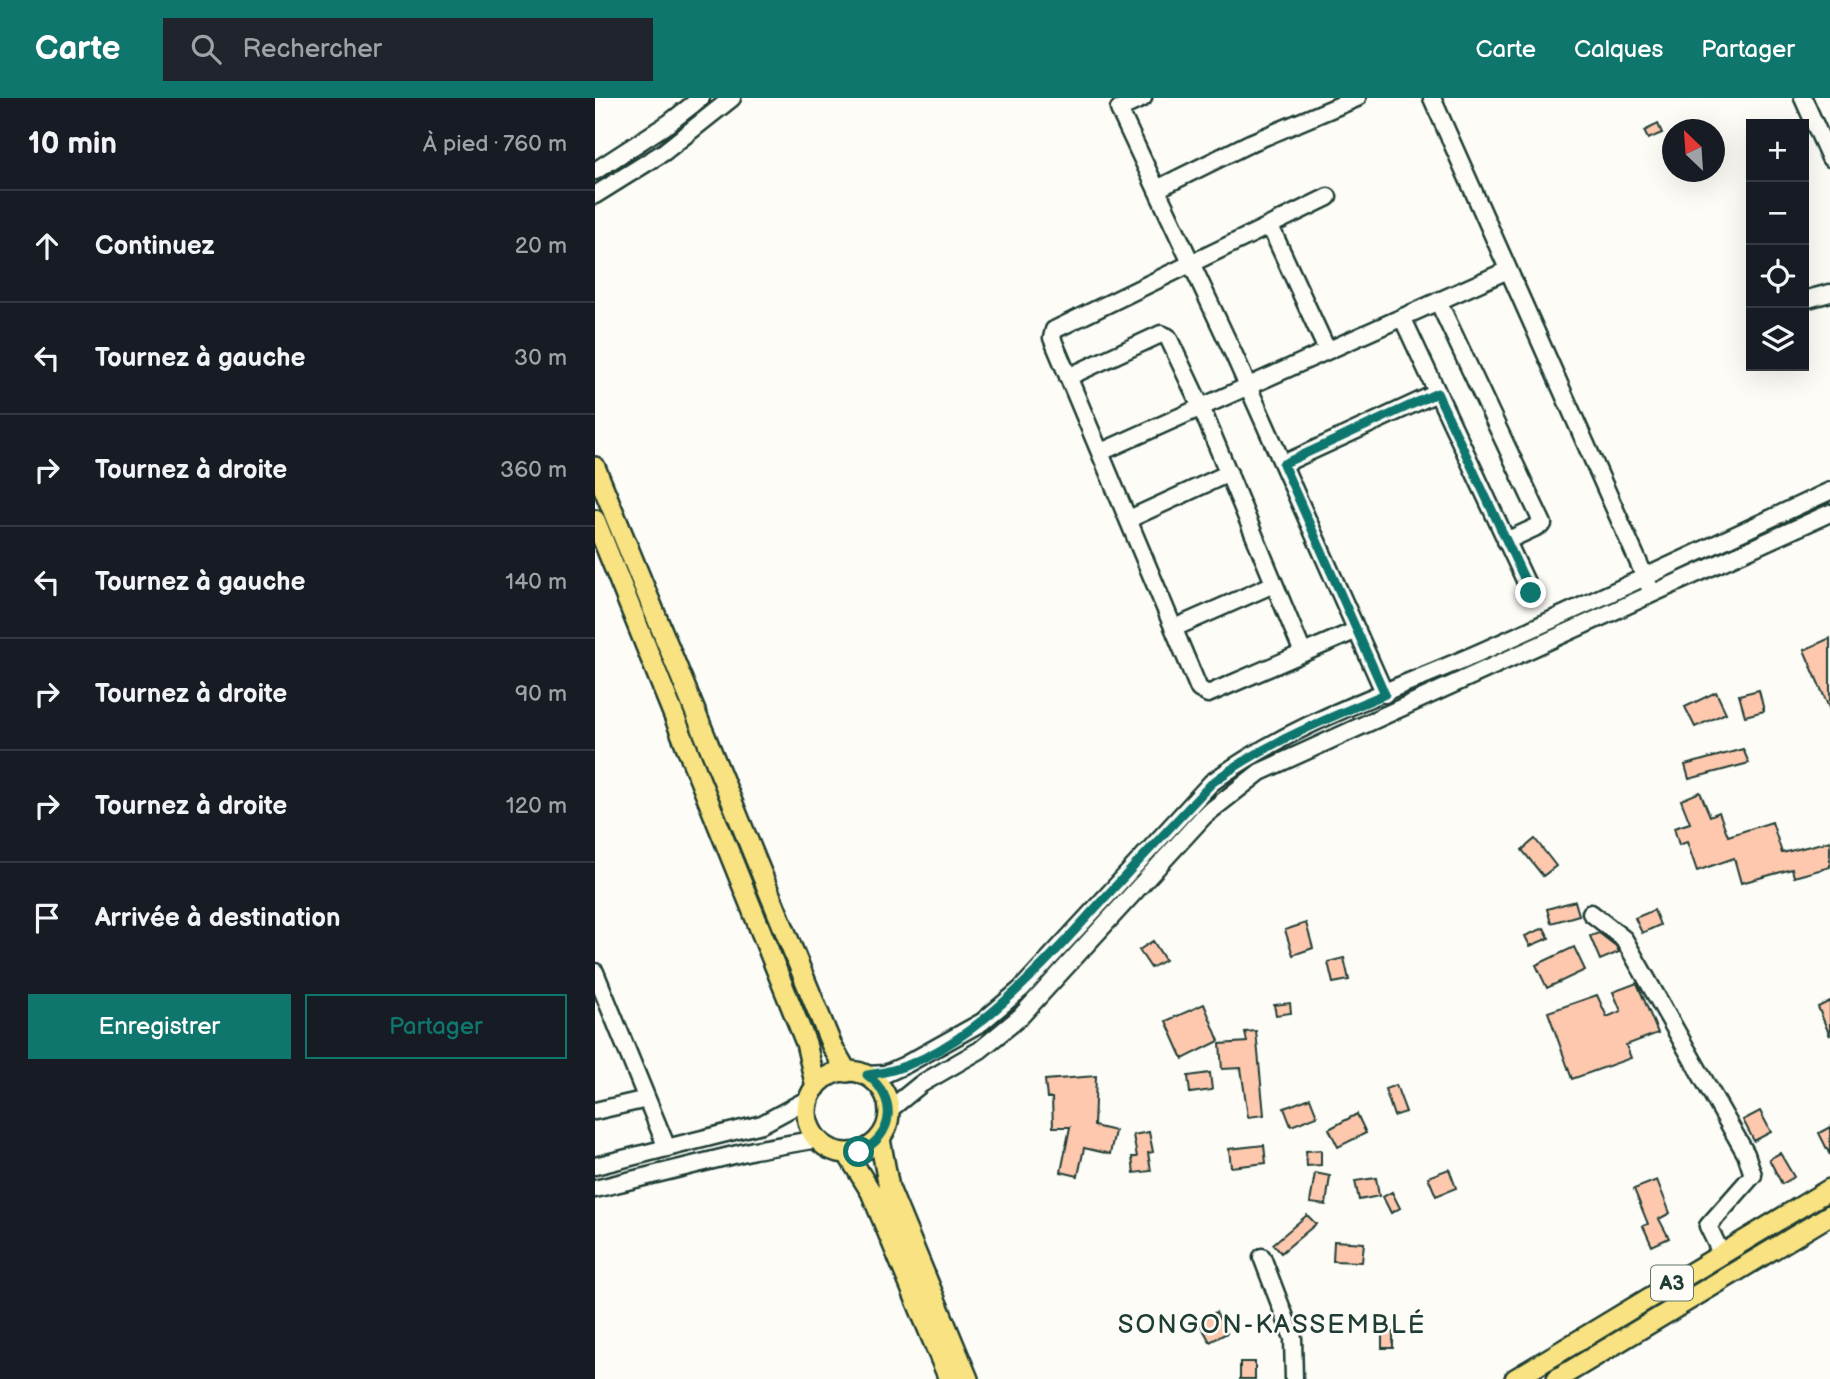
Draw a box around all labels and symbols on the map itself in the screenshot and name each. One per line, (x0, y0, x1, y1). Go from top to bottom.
north arrow (1662, 119, 1725, 182)
route end (1515, 577, 1546, 608)
route start (843, 1136, 874, 1167)
road number: A3 (1651, 1266, 1693, 1300)
district label: SONGON-KASSEMBLÉ (1118, 1309, 1426, 1341)

